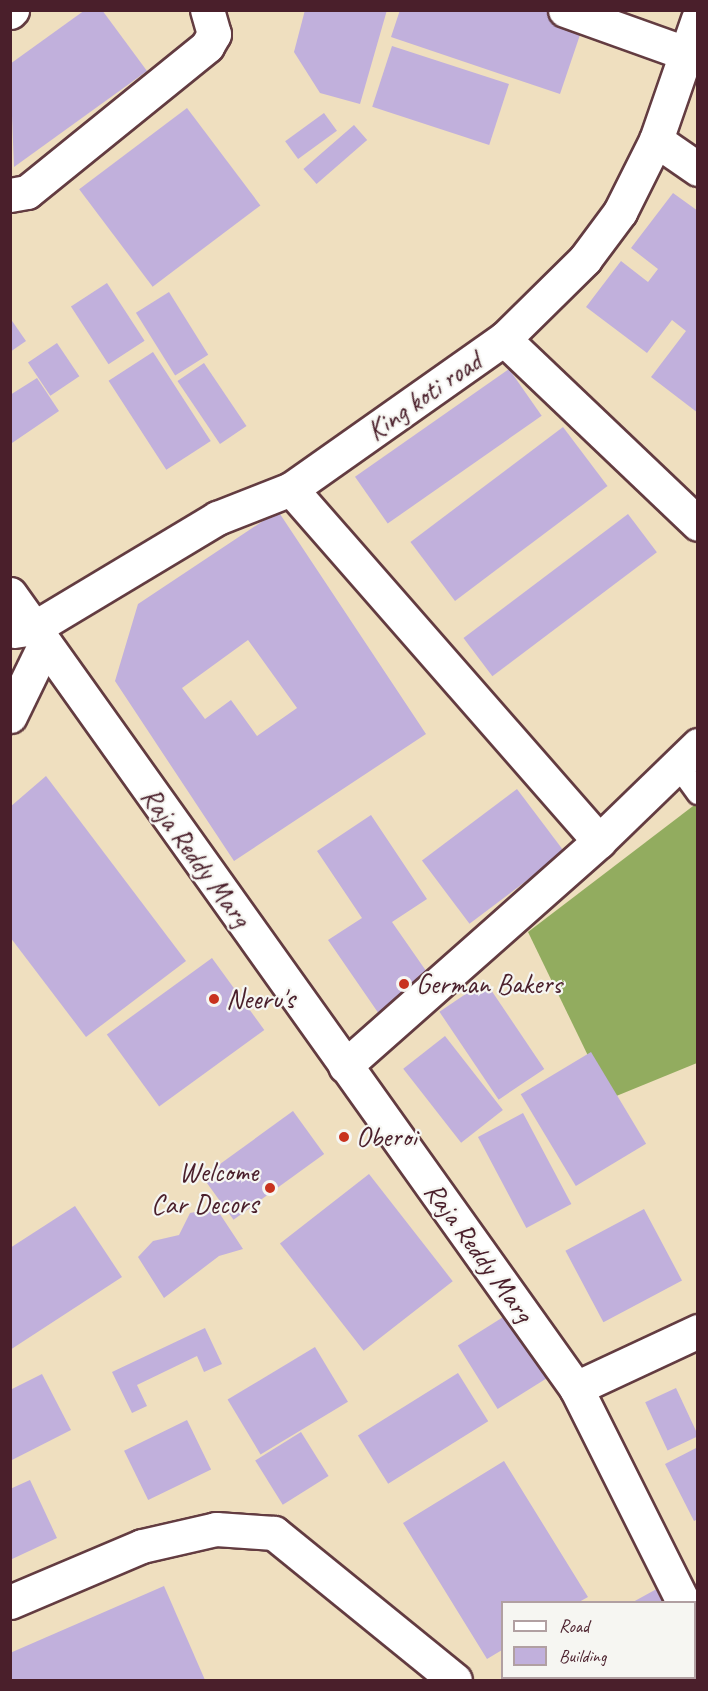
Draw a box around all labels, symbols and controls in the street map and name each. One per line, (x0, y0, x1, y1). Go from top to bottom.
street label: King koti road (360, 344, 488, 448)
street label: Raja Reddy Marg (134, 780, 258, 934)
place label: German Bakers (416, 967, 562, 1001)
marker: German Bakers (397, 977, 411, 991)
place label: Neeru's (226, 982, 295, 1016)
marker: Neeru's (207, 992, 221, 1006)
place label: Oberoi (356, 1120, 416, 1154)
marker: Oberoi (337, 1130, 351, 1144)
place label: Welcome Car Decors (151, 1155, 258, 1221)
street label: Raja Reddy Marg (417, 1175, 541, 1329)
marker: Welcome Car Decors (263, 1181, 277, 1195)
legend (501, 1601, 696, 1679)
text: Road (559, 1615, 589, 1637)
text: Building (559, 1645, 606, 1667)

